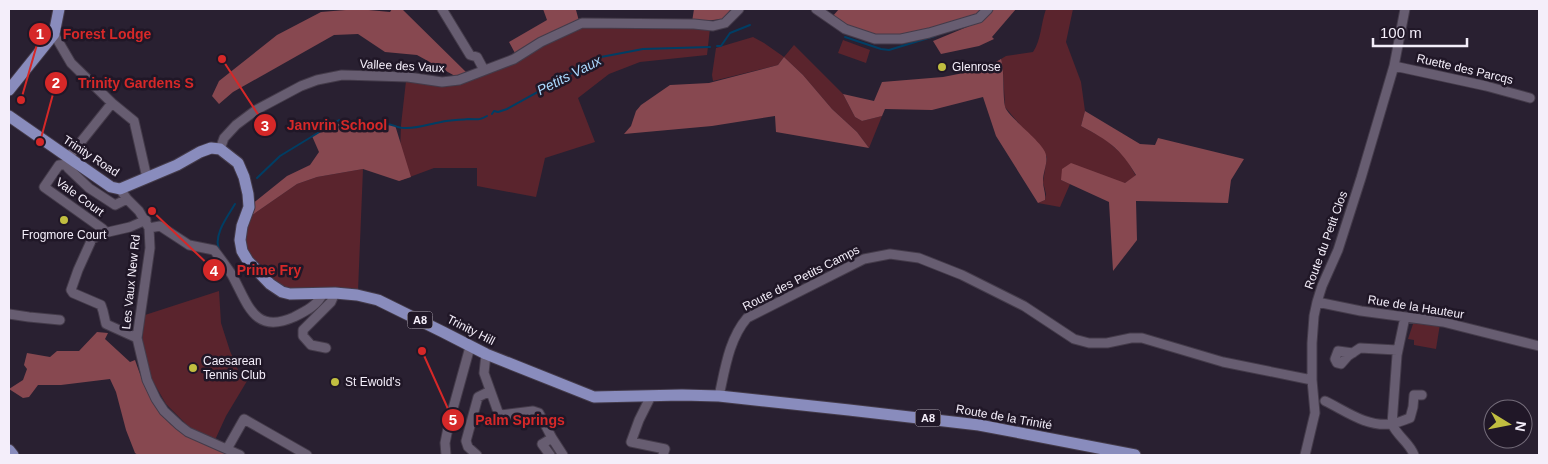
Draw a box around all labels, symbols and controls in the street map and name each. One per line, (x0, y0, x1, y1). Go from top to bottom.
scale bar (1373, 15, 1467, 47)
callout: Forest Lodge (28, 20, 161, 49)
text: 100 m (1380, 24, 1422, 41)
text: 1 (36, 25, 44, 42)
text: Forest Lodge (63, 26, 152, 42)
water label: Petits Vaux (534, 51, 605, 98)
street label: Ruette des Parcqs (1415, 51, 1515, 87)
street label: Vallee des Vaux (359, 57, 445, 75)
place label: Glenrose (952, 60, 1001, 74)
marker: Glenrose (936, 61, 948, 73)
callout: Trinity Gardens S (43, 68, 204, 97)
text: 2 (52, 74, 60, 91)
text: Trinity Gardens S (78, 75, 194, 91)
callout: Janvrin School (252, 111, 397, 140)
text: 3 (261, 117, 269, 134)
text: Janvrin School (287, 117, 387, 133)
street label: Trinity Road (60, 133, 122, 179)
street label: Vale Court (53, 175, 107, 219)
street label: Route du Petit Clos (1302, 189, 1350, 291)
marker: Frogmore Court (58, 214, 70, 226)
place label: Frogmore Court (22, 228, 107, 242)
street label: Les Vaux New Rd (119, 234, 143, 330)
street label: Route des Petits Camps (740, 242, 862, 314)
callout: Prime Fry (202, 256, 311, 285)
text: 4 (210, 262, 219, 279)
text: Prime Fry (237, 262, 302, 278)
street label: Rue de la Hauteur (1367, 292, 1465, 322)
road number: A8 (408, 312, 432, 328)
street label: Trinity Hill (445, 312, 497, 348)
place label: Caesarean Tennis Club (203, 354, 266, 382)
marker: Caesarean Tennis Club (187, 362, 199, 374)
place label: St Ewold's (345, 375, 401, 389)
marker: St Ewold's (329, 376, 341, 388)
north arrow (1483, 399, 1533, 449)
street label: Route de la Trinité (955, 402, 1053, 432)
callout: Palm Springs (440, 405, 574, 434)
road number: A8 (916, 409, 940, 426)
text: 5 (449, 411, 457, 428)
text: Palm Springs (475, 412, 565, 428)
text: N (1512, 420, 1530, 433)

